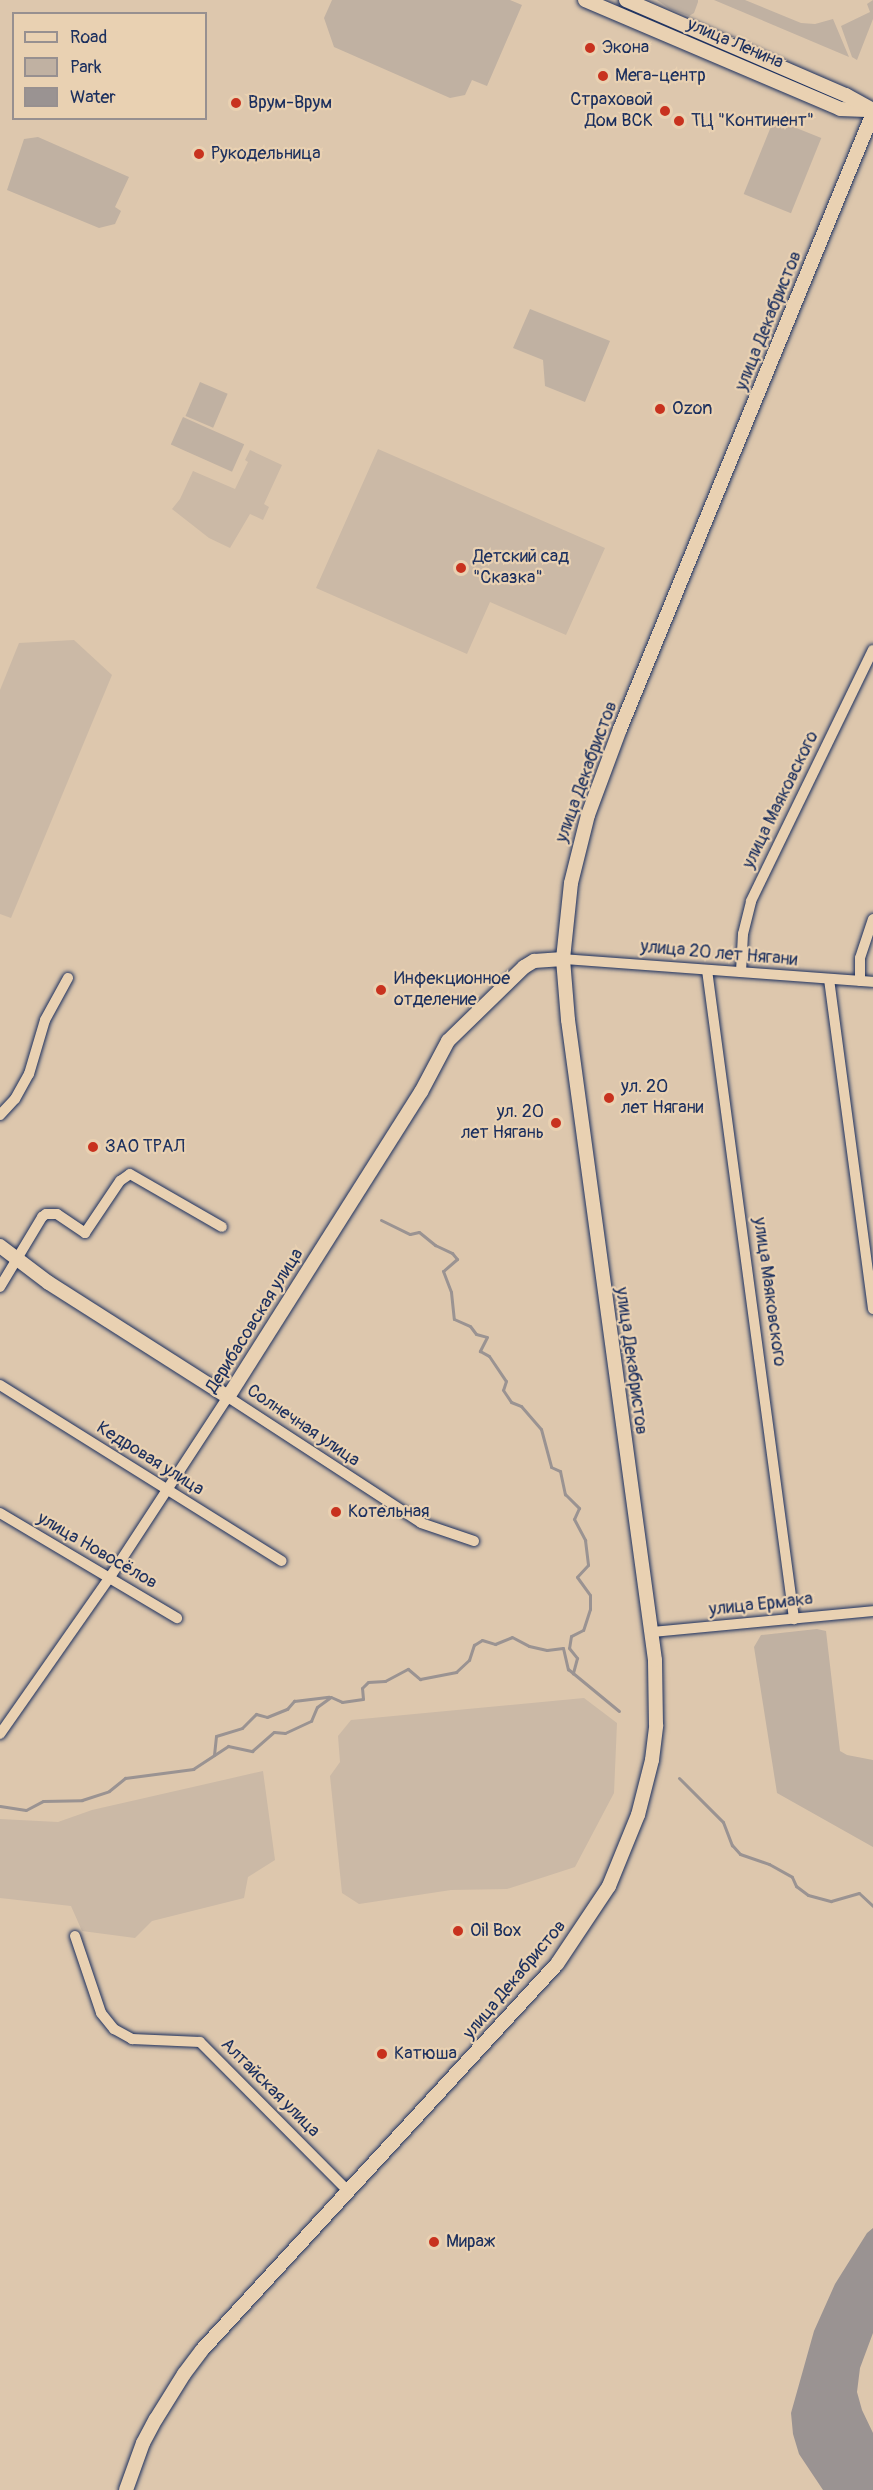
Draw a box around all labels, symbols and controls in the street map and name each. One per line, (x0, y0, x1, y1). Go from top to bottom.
legend (12, 12, 207, 120)
street label: улица Ленина (683, 14, 787, 74)
text: Road (70, 26, 107, 49)
place label: Экона (602, 37, 649, 59)
marker: Экона (583, 41, 597, 55)
text: Park (70, 56, 102, 79)
place label: Мега-центр (615, 65, 706, 87)
marker: Мега-центр (596, 69, 610, 83)
text: Water (70, 86, 116, 109)
place label: Страховой Дом ВСК (570, 90, 653, 132)
place label: Врум-Врум (248, 92, 332, 114)
marker: Врум-Врум (229, 96, 243, 110)
marker: Страховой Дом ВСК (658, 104, 672, 118)
place label: ТЦ "Континент" (691, 110, 814, 132)
marker: ТЦ "Континент" (672, 114, 686, 128)
place label: Рукодельница (211, 143, 321, 165)
marker: Рукодельница (192, 147, 206, 161)
street label: улица Декабристов (731, 248, 807, 394)
place label: Ozon (672, 398, 712, 420)
marker: Ozon (653, 402, 667, 416)
place label: Детский сад "Сказка" (473, 547, 569, 590)
marker: Детский сад "Сказка" (454, 561, 468, 575)
street label: улица Декабристов (551, 698, 623, 846)
street label: улица Маяковского (738, 728, 824, 872)
street label: улица 20 лет Нягани (640, 936, 798, 972)
place label: Инфекционное отделение (394, 969, 510, 1012)
marker: Инфекционное отделение (372, 981, 390, 999)
place label: ул. 20 лет Нягани (621, 1077, 704, 1120)
marker: ул. 20 лет Нягани (602, 1091, 616, 1105)
place label: ул. 20 лет Нягань (461, 1102, 544, 1144)
marker: ул. 20 лет Нягань (549, 1116, 563, 1130)
place label: ЗАО ТРАЛ (105, 1136, 184, 1158)
marker: ЗАО ТРАЛ (86, 1140, 100, 1154)
street label: улица Маяковского (748, 1216, 790, 1368)
street label: Дерибасовская улица (202, 1245, 308, 1397)
street label: улица Декабристов (610, 1286, 652, 1436)
street label: Солнечная улица (242, 1380, 364, 1472)
street label: Кедровая улица (92, 1417, 208, 1501)
place label: Котельная (348, 1501, 429, 1523)
marker: Котельная (329, 1505, 343, 1519)
street label: улица Новосёлов (33, 1508, 161, 1594)
street label: улица Ермака (708, 1589, 814, 1621)
street label: улица Декабристов (459, 1916, 571, 2044)
place label: Oil Box (470, 1920, 521, 1942)
marker: Oil Box (451, 1924, 465, 1938)
street label: Алтайская улица (216, 2034, 324, 2142)
place label: Катюша (394, 2043, 457, 2065)
marker: Катюша (375, 2047, 389, 2061)
place label: Мираж (446, 2231, 495, 2253)
marker: Мираж (427, 2235, 441, 2249)

